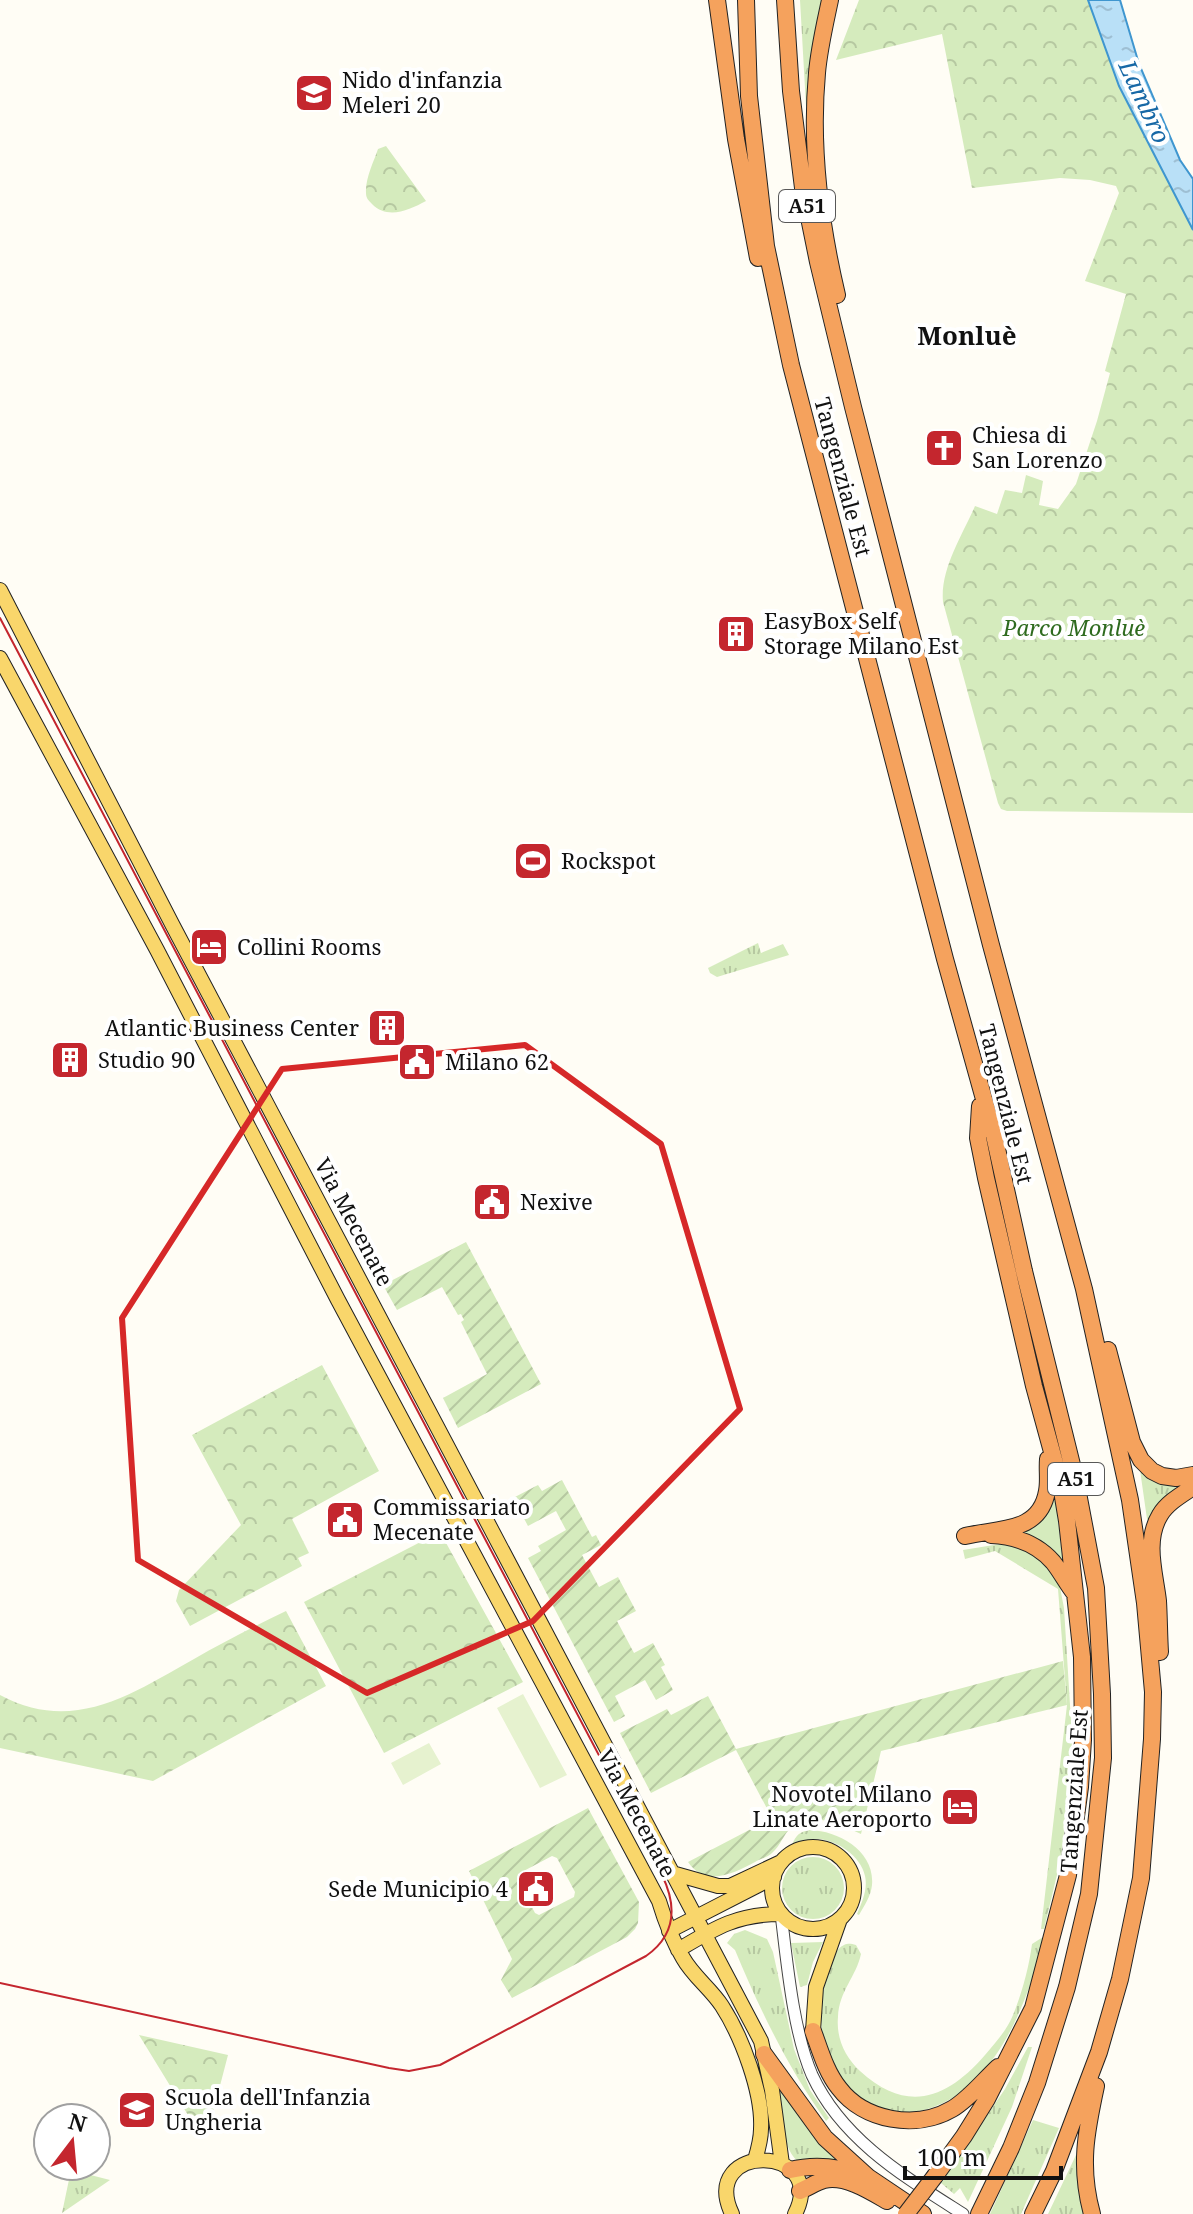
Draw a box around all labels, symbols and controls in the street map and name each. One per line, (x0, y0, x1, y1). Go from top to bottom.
water label: Lambro (1111, 53, 1179, 148)
place label: Nido d'infanzia Meleri 20 (342, 64, 503, 119)
school or university icon: Nido d'infanzia Meleri 20 (293, 72, 335, 114)
road number: A51 (779, 190, 835, 222)
district label: Monluè (917, 317, 1017, 353)
street label: Tangenziale Est (808, 394, 880, 560)
place label: Chiesa di San Lorenzo (972, 419, 1103, 474)
church icon: Chiesa di San Lorenzo (923, 427, 965, 469)
place label: EasyBox Self Storage Milano Est (764, 605, 959, 660)
park label: Parco Monluè (1002, 612, 1145, 642)
building icon: EasyBox Self Storage Milano Est (715, 613, 757, 655)
sports icon: Rockspot (512, 840, 554, 882)
place label: Rockspot (561, 845, 656, 875)
hotel icon: Collini Rooms (188, 926, 230, 968)
place label: Collini Rooms (237, 931, 381, 961)
building icon: Atlantic Business Center (366, 1007, 408, 1049)
place label: Atlantic Business Center (105, 1012, 360, 1042)
street label: Tangenziale Est (973, 1021, 1041, 1187)
building icon: Studio 90 (49, 1039, 91, 1081)
public building icon: Milano 62 (396, 1041, 438, 1083)
place label: Studio 90 (98, 1044, 195, 1074)
place label: Milano 62 (445, 1046, 549, 1076)
street label: Via Mecenate (309, 1152, 401, 1291)
public building icon: Nexive (471, 1181, 513, 1223)
place label: Nexive (520, 1186, 593, 1216)
road number: A51 (1048, 1463, 1104, 1495)
place label: Commissariato Mecenate (373, 1491, 530, 1546)
public building icon: Commissariato Mecenate (324, 1499, 366, 1541)
street label: Tangenziale Est (1052, 1708, 1094, 1874)
street label: Via Mecenate (592, 1743, 684, 1882)
place label: Novotel Milano Linate Aeroporto (753, 1778, 932, 1833)
hotel icon: Novotel Milano Linate Aeroporto (939, 1786, 981, 1828)
public building icon: Sede Municipio 4 (515, 1868, 557, 1910)
place label: Sede Municipio 4 (328, 1873, 508, 1903)
place label: Scuola dell'Infanzia Ungheria (165, 2081, 371, 2136)
school or university icon: Scuola dell'Infanzia Ungheria (116, 2089, 158, 2131)
north arrow (32, 2102, 112, 2182)
text: N (65, 2105, 90, 2139)
scale bar (905, 2130, 1061, 2180)
text: 100 m (917, 2140, 986, 2173)

